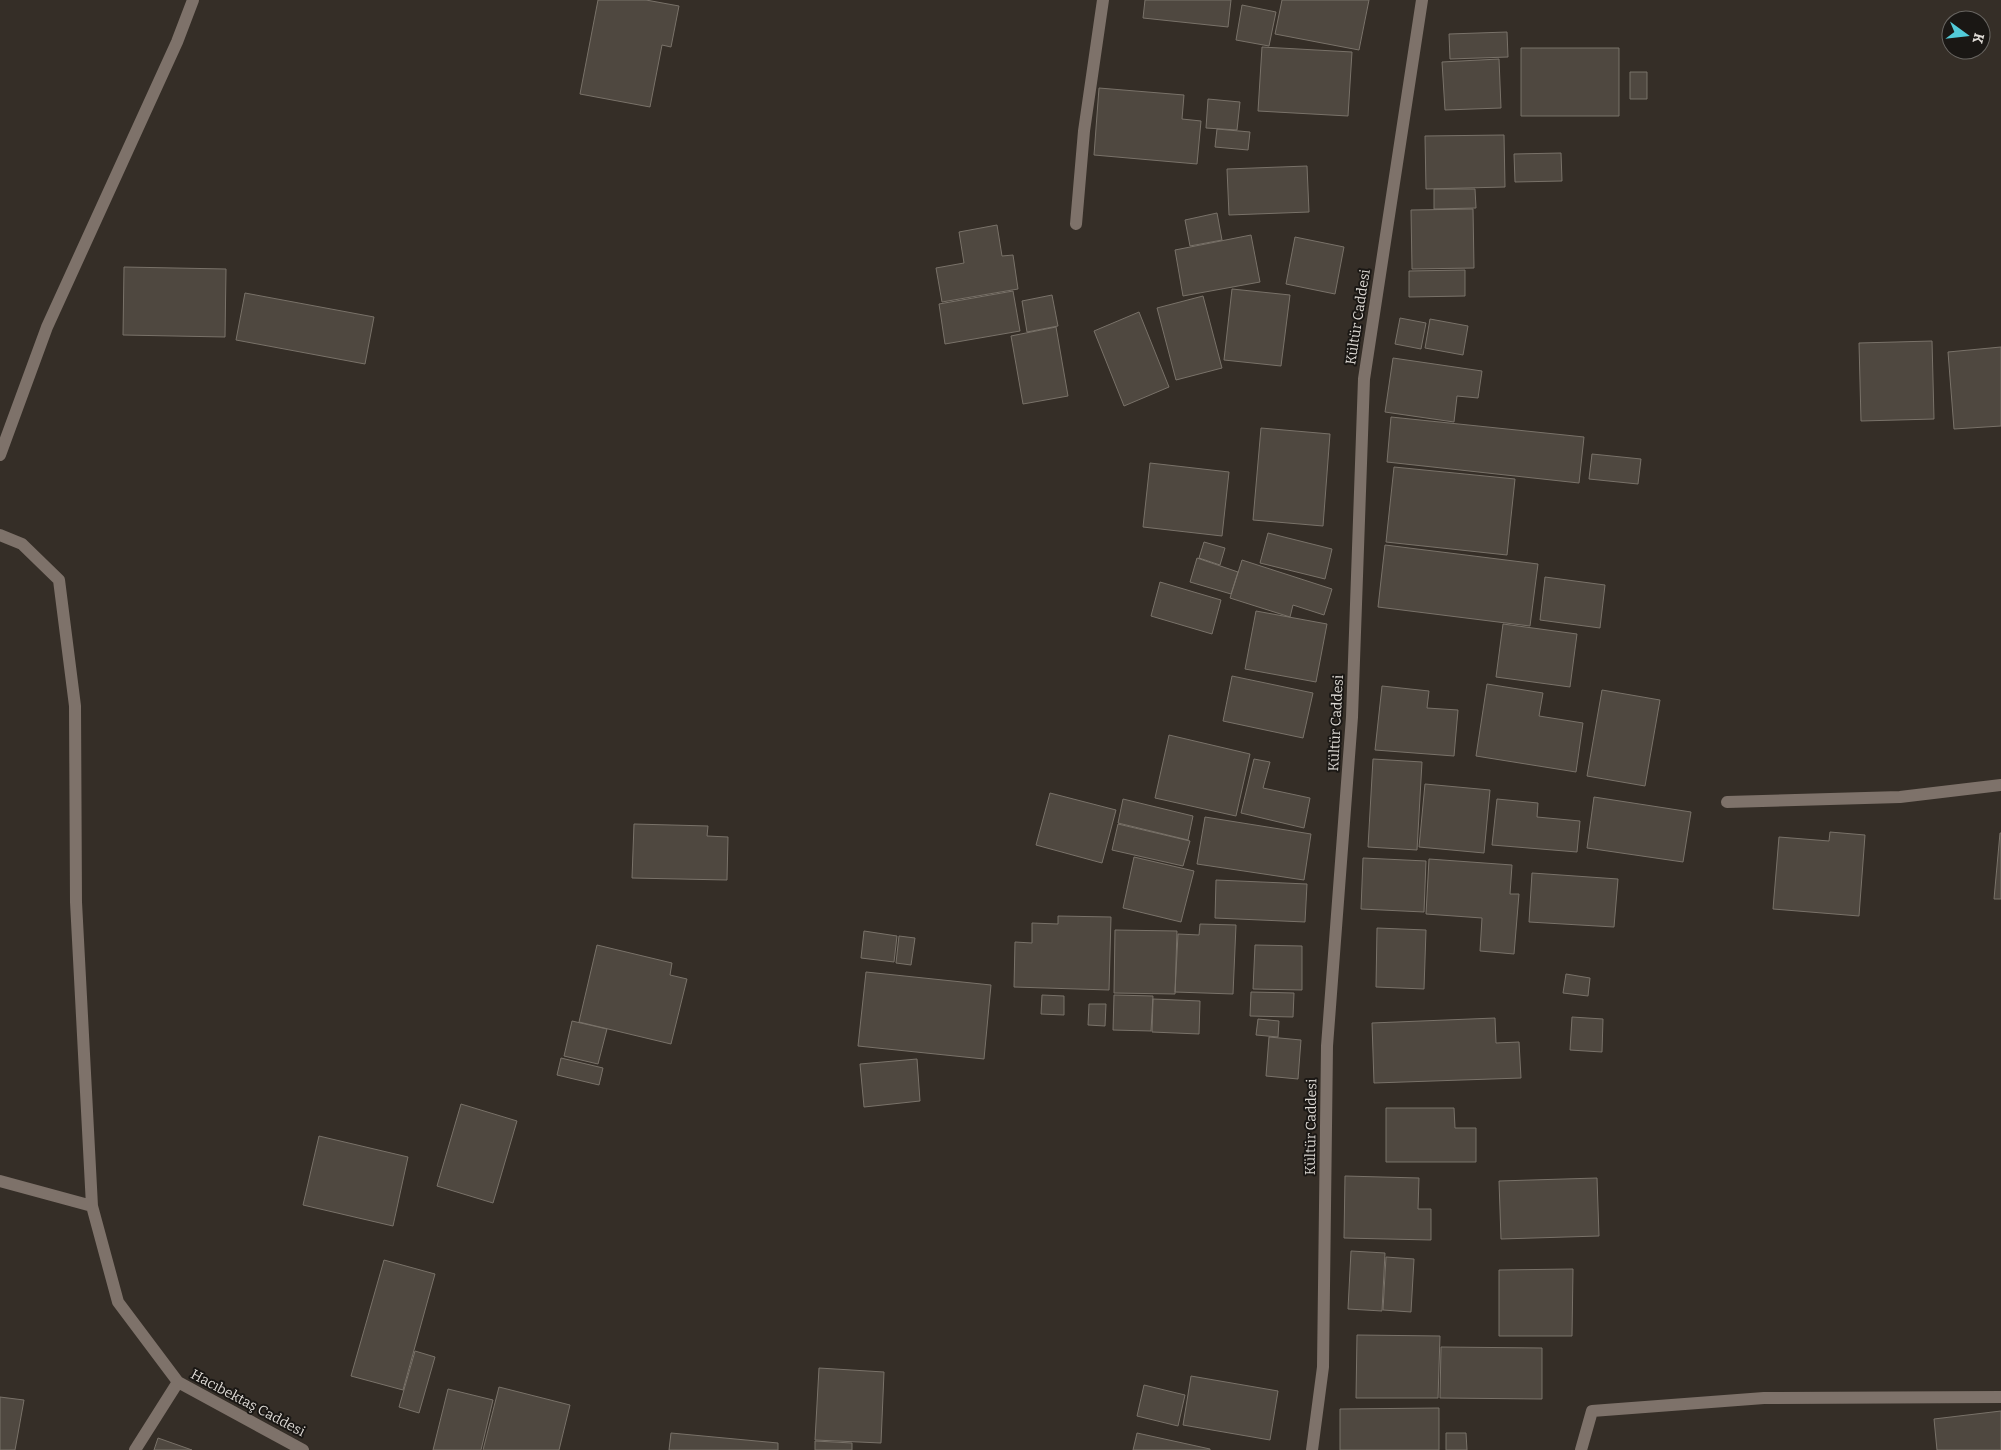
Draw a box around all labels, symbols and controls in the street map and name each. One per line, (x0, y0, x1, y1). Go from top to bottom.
north arrow (1941, 10, 1991, 60)
text: K (1969, 31, 1988, 45)
street label: Kültür Caddesi (1342, 268, 1374, 366)
street label: Kültür Caddesi (1325, 674, 1347, 772)
street label: Kültür Caddesi (1302, 1079, 1320, 1175)
street label: Hacıbektaş Caddesi (188, 1366, 308, 1440)

